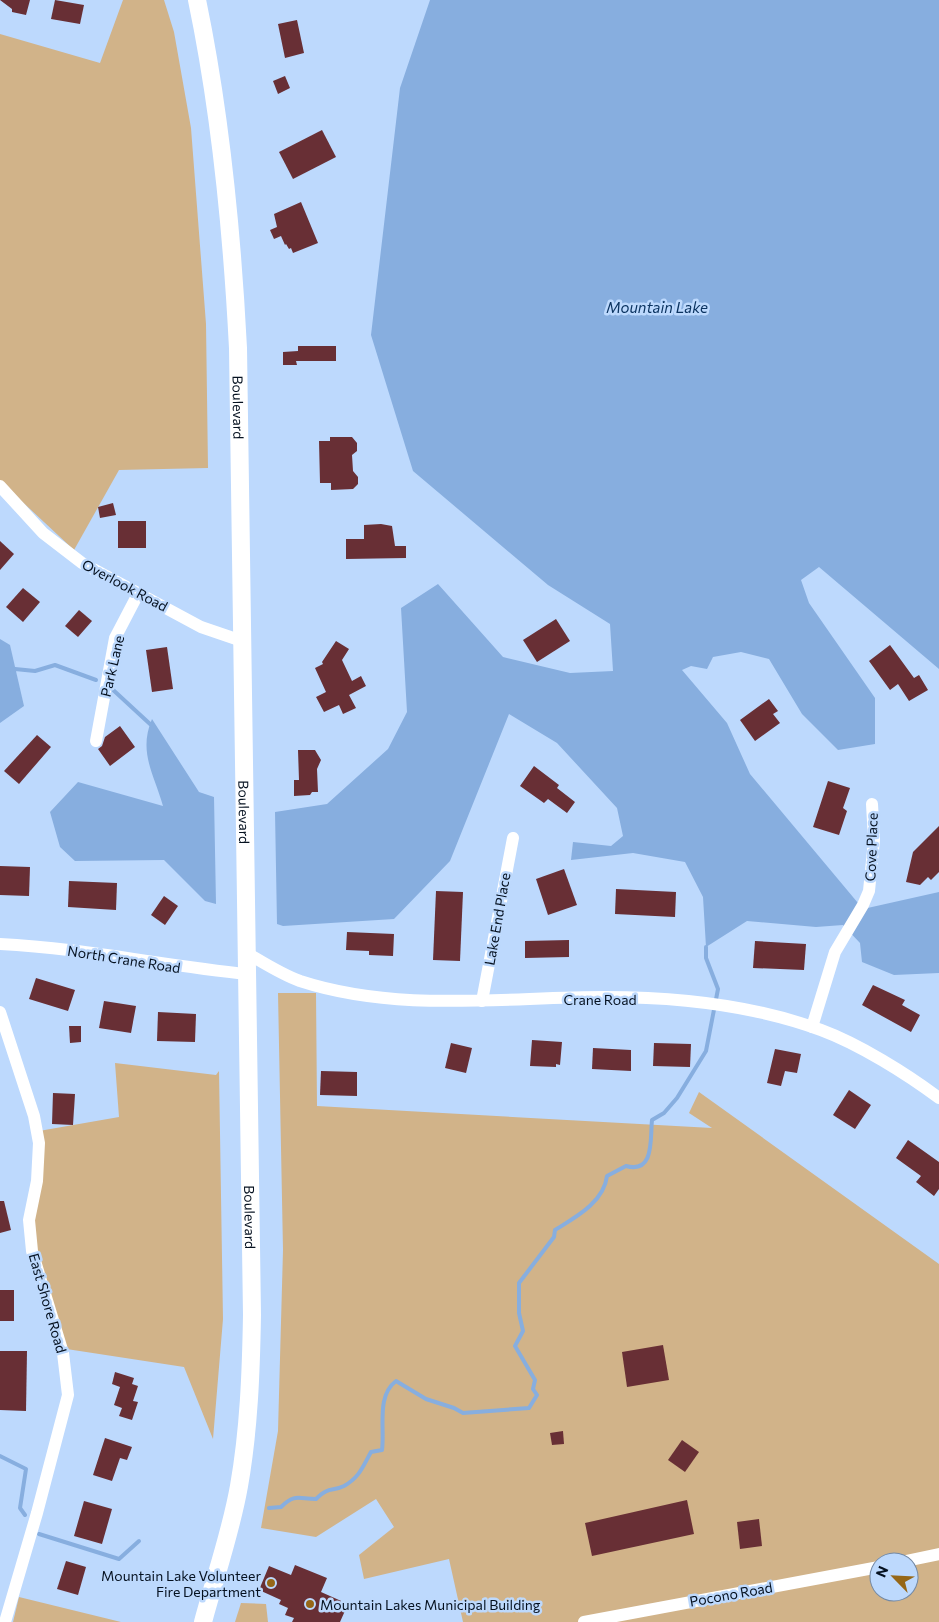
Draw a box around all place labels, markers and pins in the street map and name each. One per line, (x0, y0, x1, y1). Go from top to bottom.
place label: Mountain Lake Volunteer Fire Department (101, 1567, 261, 1600)
marker: Mountain Lake Volunteer Fire Department (265, 1577, 277, 1589)
place label: Mountain Lakes Municipal Building (320, 1596, 541, 1613)
marker: Mountain Lakes Municipal Building (304, 1598, 316, 1610)

